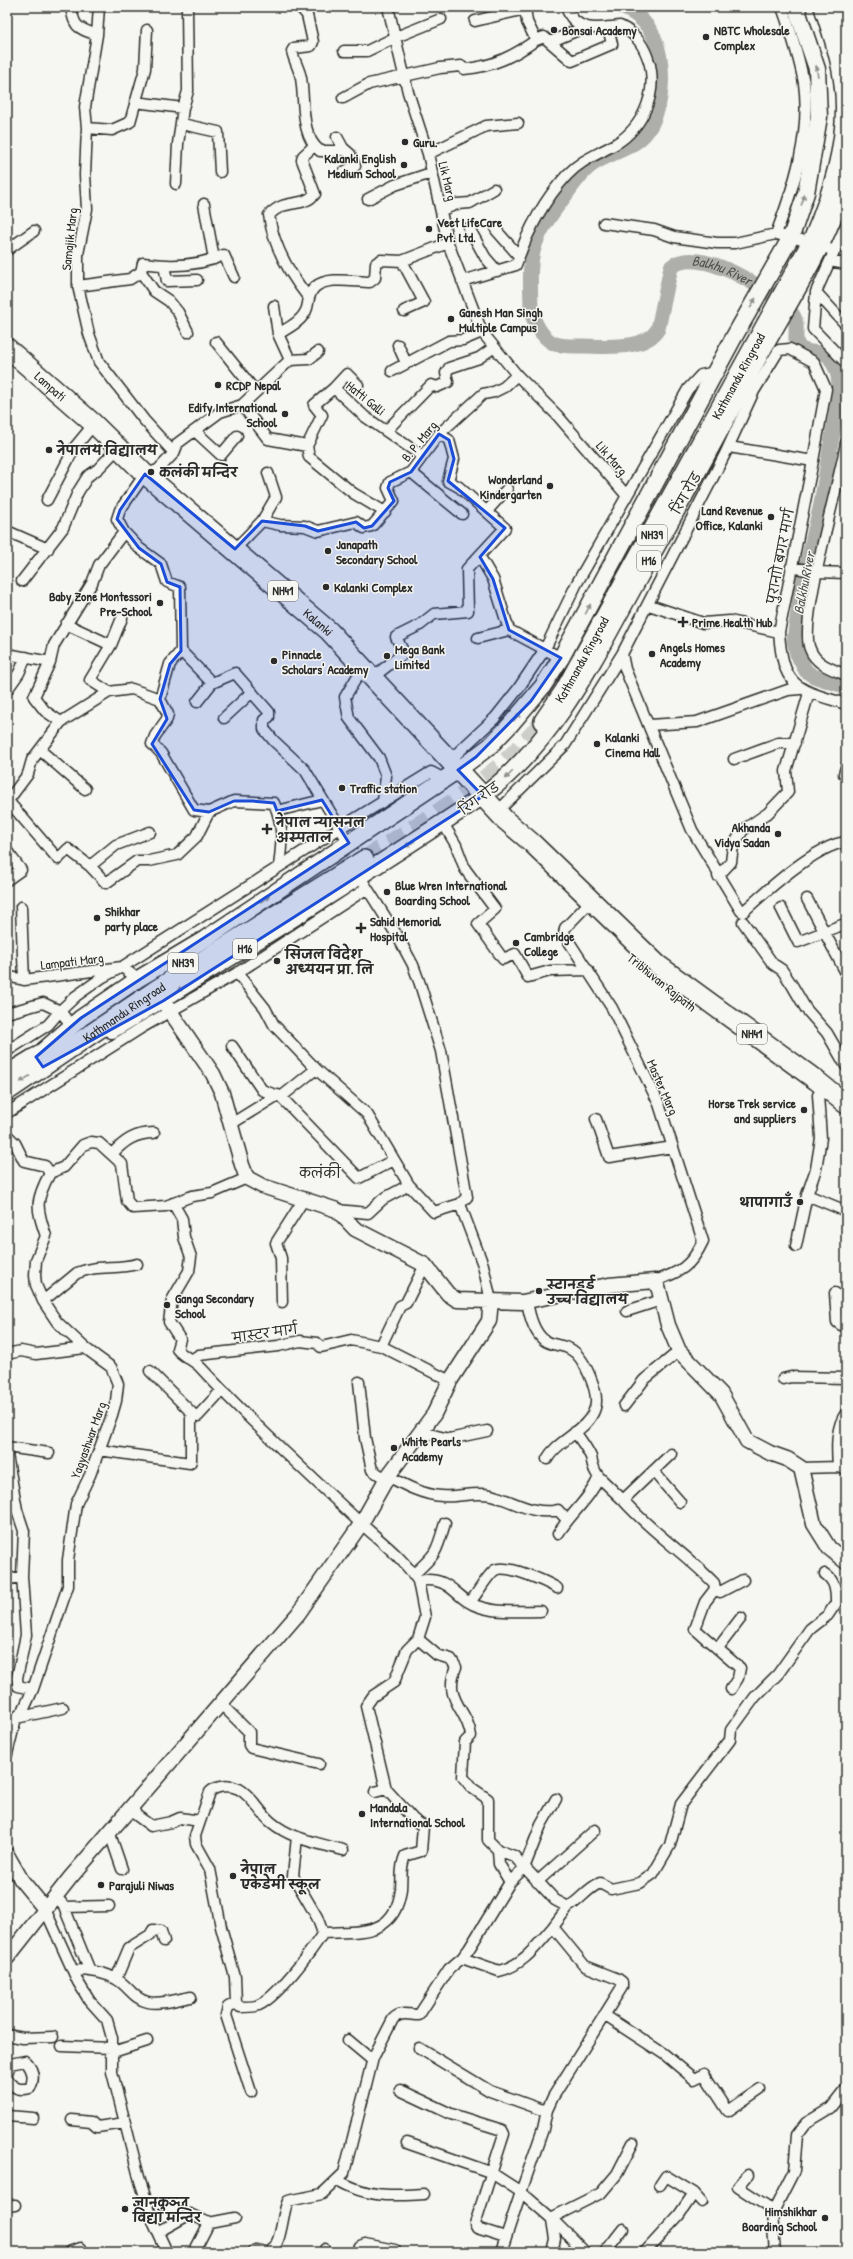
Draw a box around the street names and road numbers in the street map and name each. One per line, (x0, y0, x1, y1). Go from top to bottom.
street label: Lik Marg (434, 160, 462, 203)
street label: Samajik Marg (57, 207, 81, 271)
street label: Kathmandu Ringroad (707, 330, 769, 422)
street label: Lampati (31, 367, 70, 405)
street label: Hatti Galli (343, 377, 389, 419)
street label: B. P. Marg (397, 417, 441, 465)
street label: Lik Marg (592, 437, 632, 479)
street label: रिंग रोड (666, 467, 706, 518)
street label: पुरानाो बगर मार्ग (761, 506, 799, 606)
road number: NH39 (637, 525, 667, 545)
road number: H16 (637, 551, 661, 571)
road number: NH41 (268, 581, 298, 601)
street label: Kalanki (299, 604, 338, 640)
street label: Kathmandu Ringroad (550, 613, 613, 706)
street label: रिंग रोड (454, 776, 504, 819)
road number: H16 (233, 939, 257, 959)
street label: Lampati Marg (39, 948, 105, 974)
street label: Tribhuvan Rajpath (624, 949, 701, 1016)
road number: NH39 (168, 953, 198, 973)
street label: Kathmandu Ringroad (79, 978, 168, 1046)
road number: NH41 (737, 1024, 767, 1044)
street label: Master Marg (643, 1056, 683, 1118)
street label: मास्टर मार्ग (230, 1318, 300, 1347)
street label: Yagyashwar Marg (66, 1399, 110, 1481)

